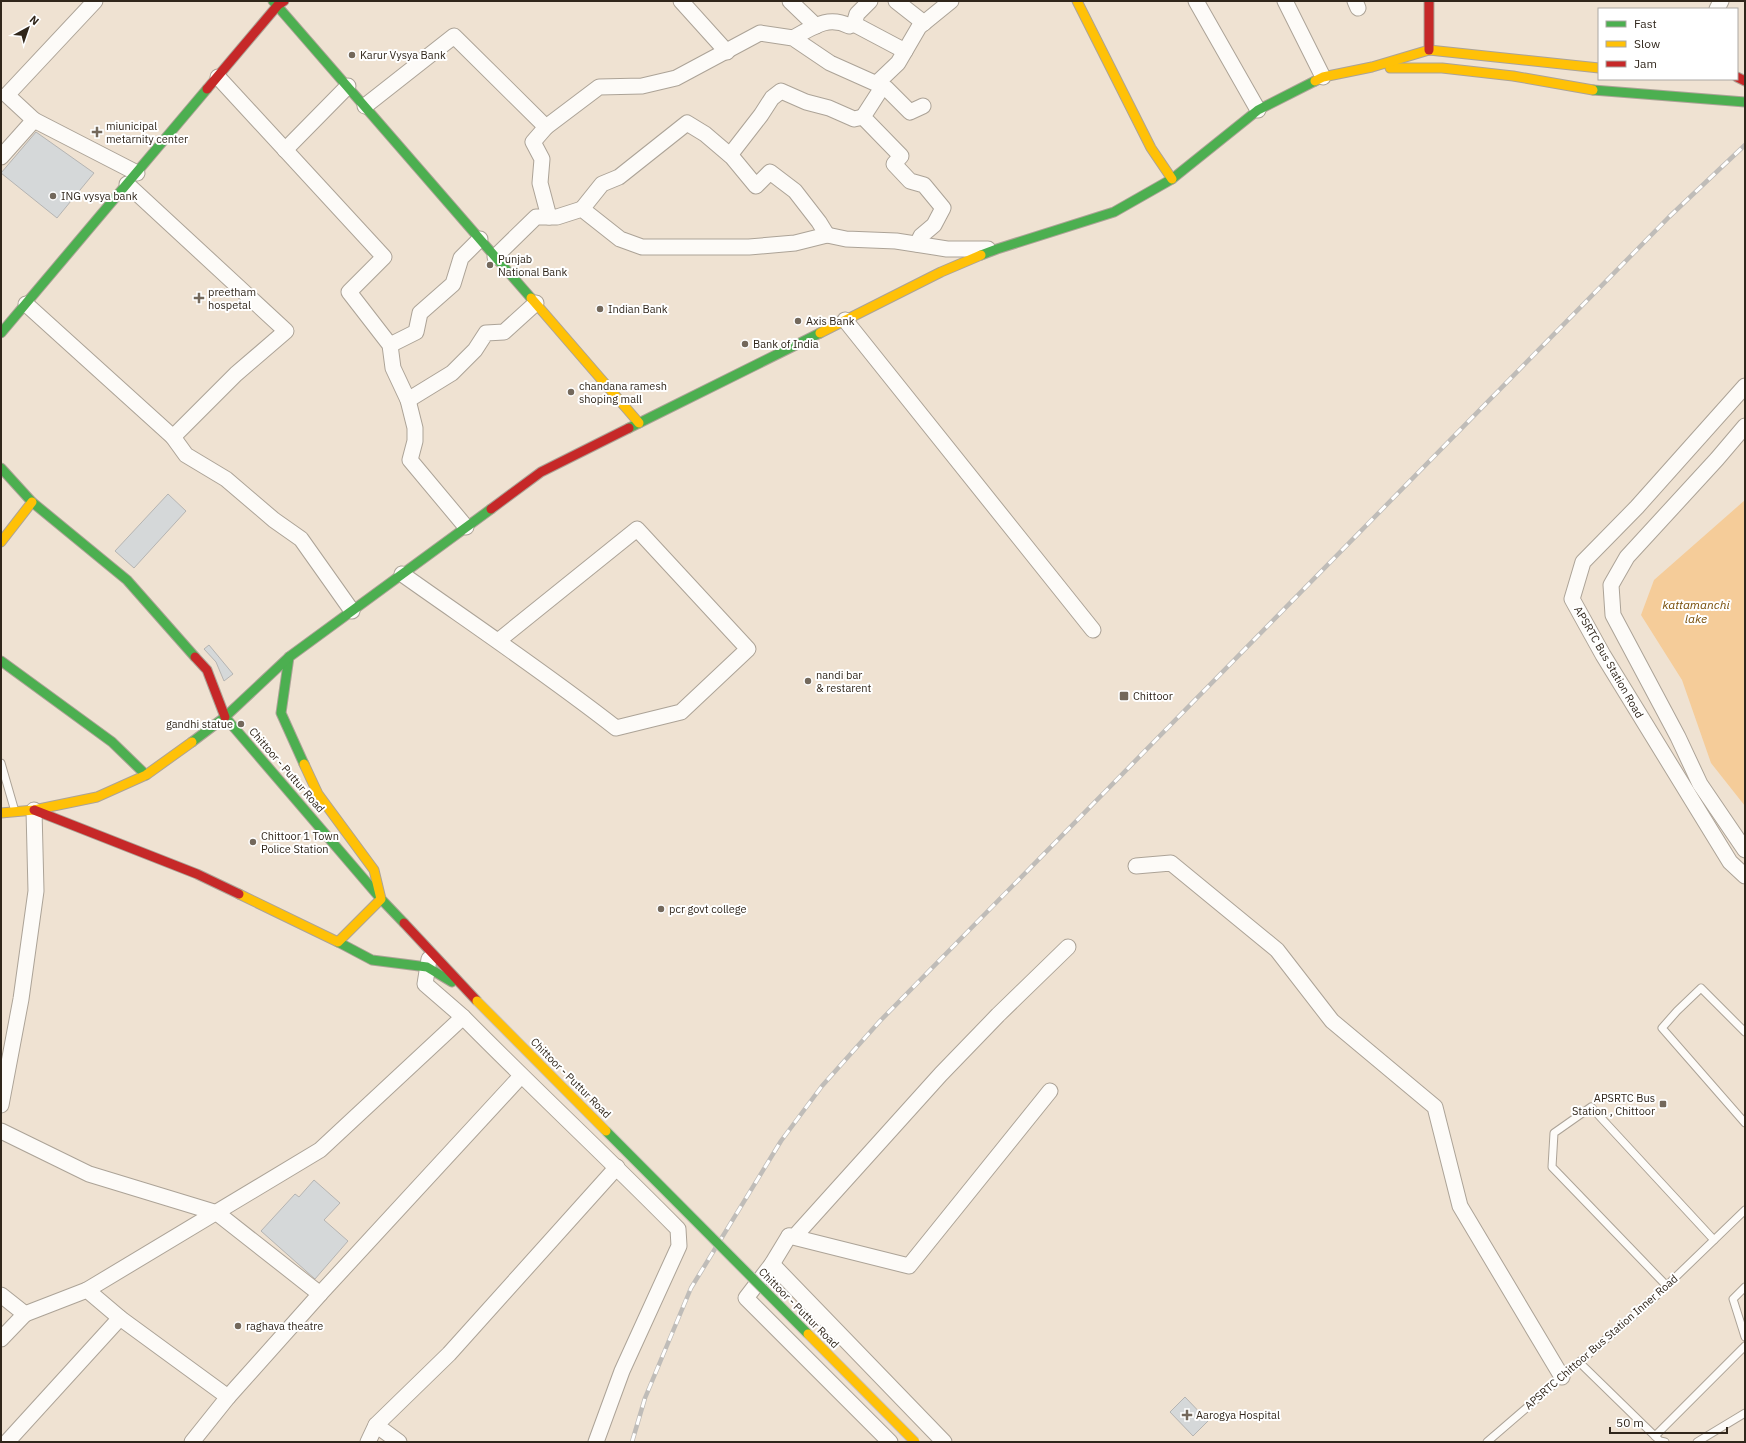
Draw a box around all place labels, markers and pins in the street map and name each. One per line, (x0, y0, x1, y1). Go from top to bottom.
place label: Karur Vysya Bank (360, 48, 446, 62)
marker: Karur Vysya Bank (347, 50, 357, 60)
place label: miunicipal metarnity center (106, 119, 188, 146)
marker: miunicipal metarnity center (91, 126, 103, 138)
place label: ING vysya bank (61, 189, 138, 203)
marker: ING vysya bank (48, 191, 58, 201)
place label: Punjab National Bank (498, 252, 567, 279)
marker: Punjab National Bank (485, 260, 495, 270)
place label: preetham hospetal (208, 285, 256, 312)
marker: preetham hospetal (193, 292, 205, 304)
place label: Indian Bank (608, 302, 668, 316)
marker: Indian Bank (595, 304, 605, 314)
place label: Axis Bank (806, 314, 855, 328)
marker: Axis Bank (793, 316, 803, 326)
place label: Bank of India (753, 337, 819, 351)
marker: Bank of India (740, 339, 750, 349)
place label: chandana ramesh shoping mall (579, 379, 667, 406)
marker: chandana ramesh shoping mall (566, 387, 576, 397)
place label: nandi bar & restarent (816, 668, 872, 695)
marker: nandi bar & restarent (803, 676, 813, 686)
place label: Chittoor (1133, 689, 1173, 703)
marker: Chittoor (1118, 690, 1130, 702)
place label: gandhi statue (166, 717, 233, 731)
marker: gandhi statue (236, 719, 246, 729)
place label: Chittoor 1 Town Police Station (261, 829, 339, 856)
marker: Chittoor 1 Town Police Station (248, 837, 258, 847)
place label: pcr govt college (669, 902, 747, 916)
marker: pcr govt college (656, 904, 666, 914)
place label: APSRTC Bus Station , Chittoor (1572, 1091, 1655, 1118)
marker: APSRTC Bus Station , Chittoor (1658, 1099, 1668, 1109)
place label: raghava theatre (246, 1319, 323, 1333)
marker: raghava theatre (233, 1321, 243, 1331)
place label: Aarogya Hospital (1196, 1408, 1280, 1422)
marker: Aarogya Hospital (1181, 1409, 1193, 1421)

